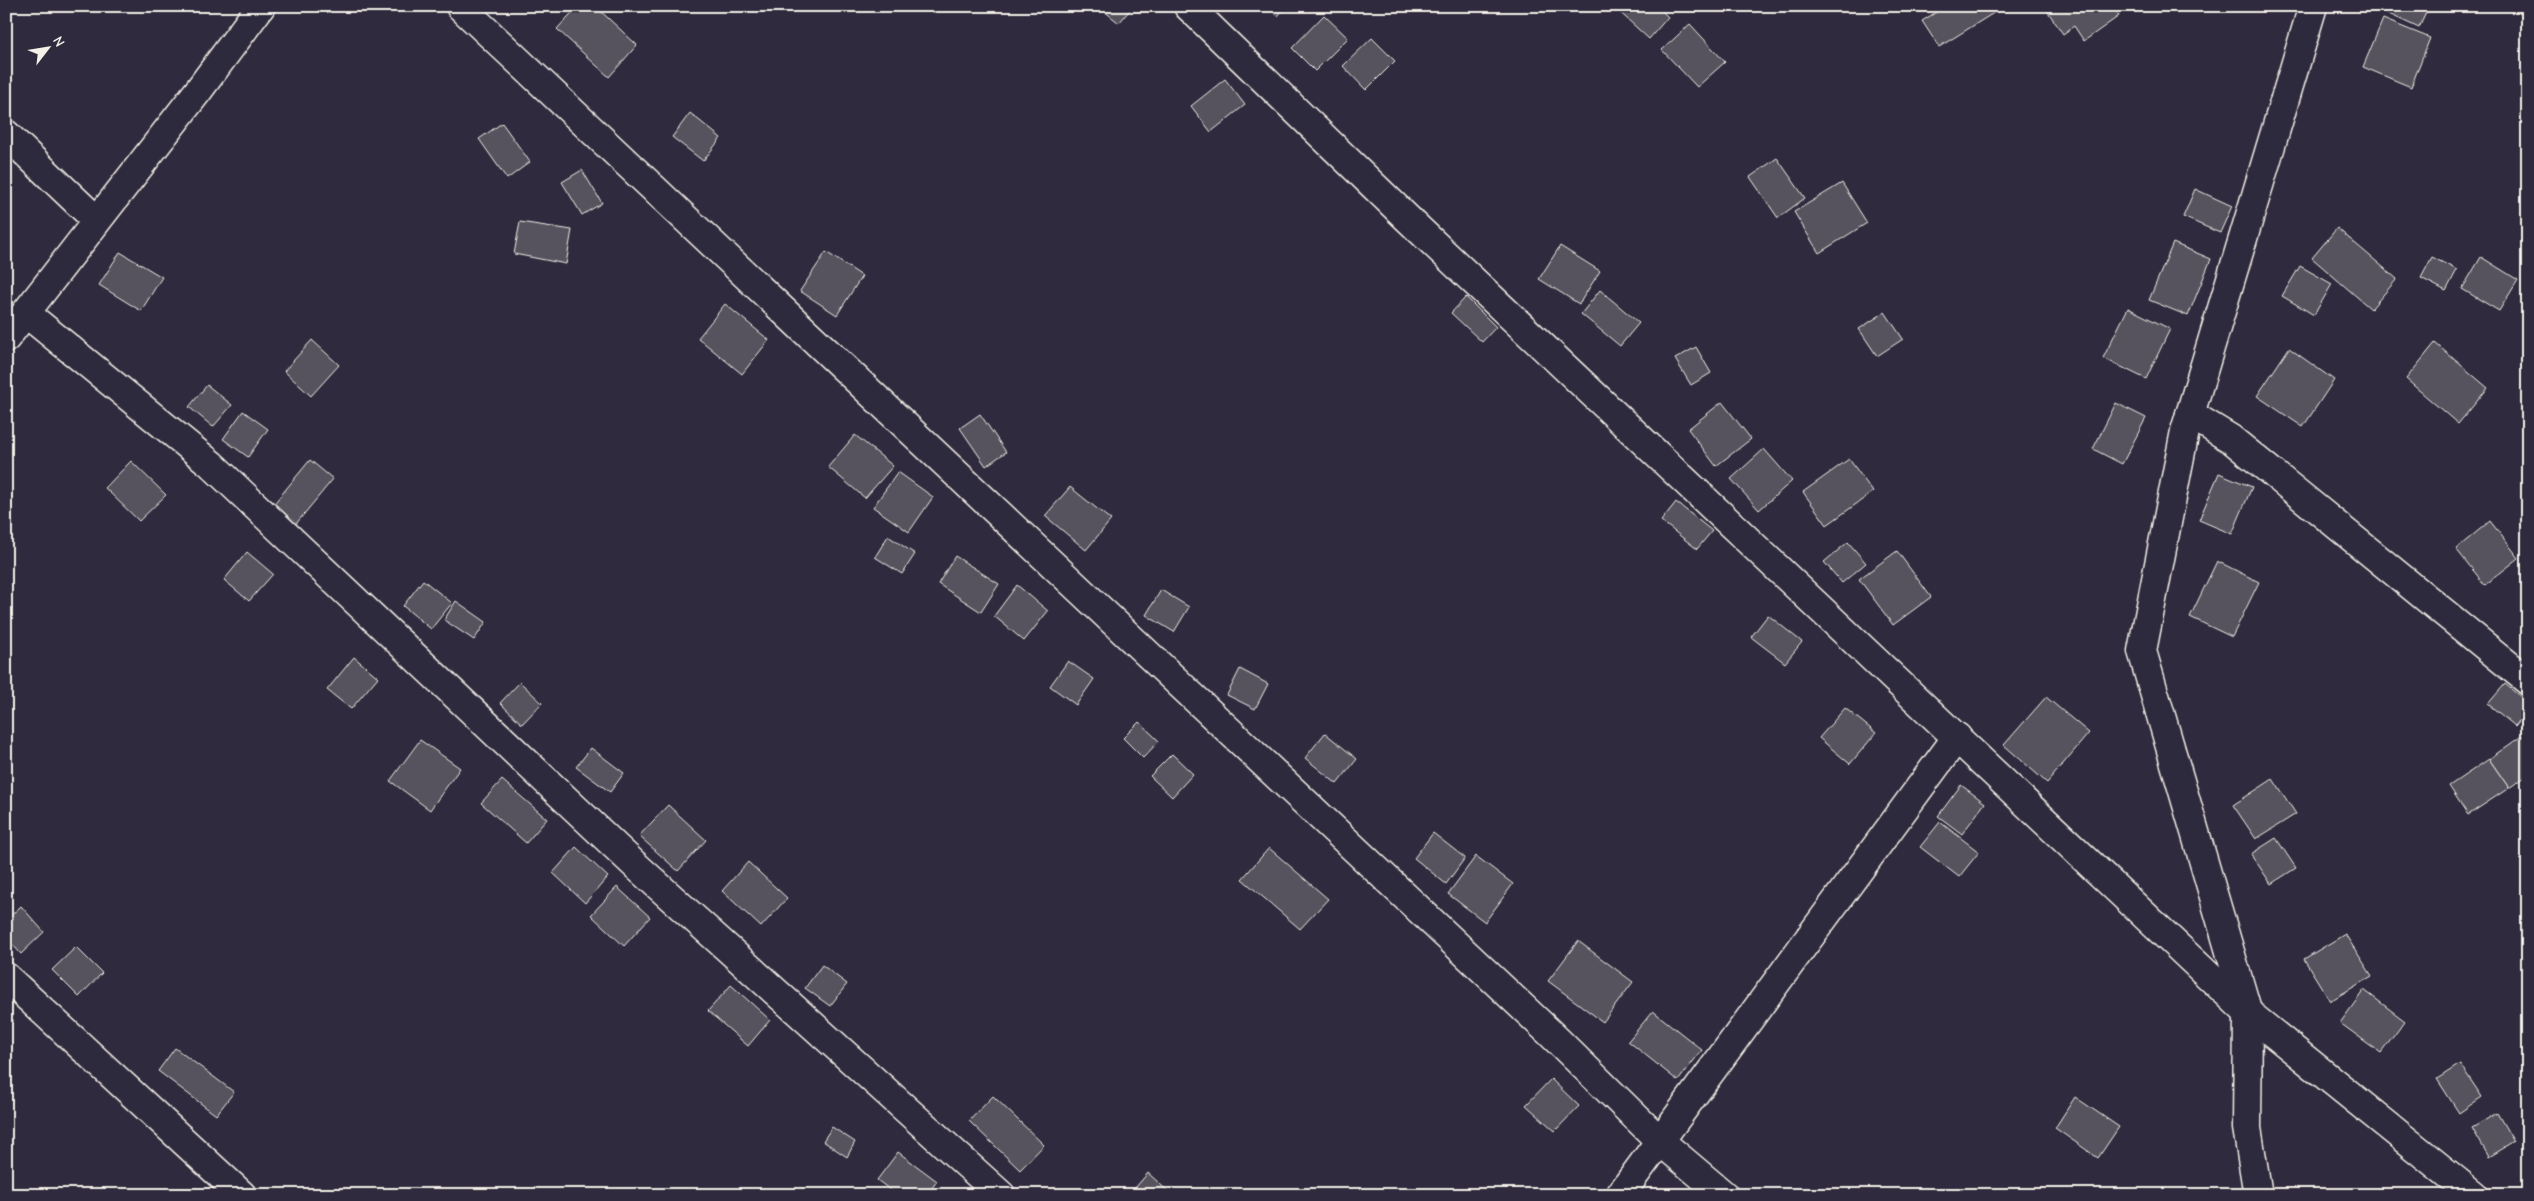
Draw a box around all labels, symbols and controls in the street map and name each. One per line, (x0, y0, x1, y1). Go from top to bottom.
north arrow (22, 22, 72, 72)
text: N (49, 33, 68, 50)

